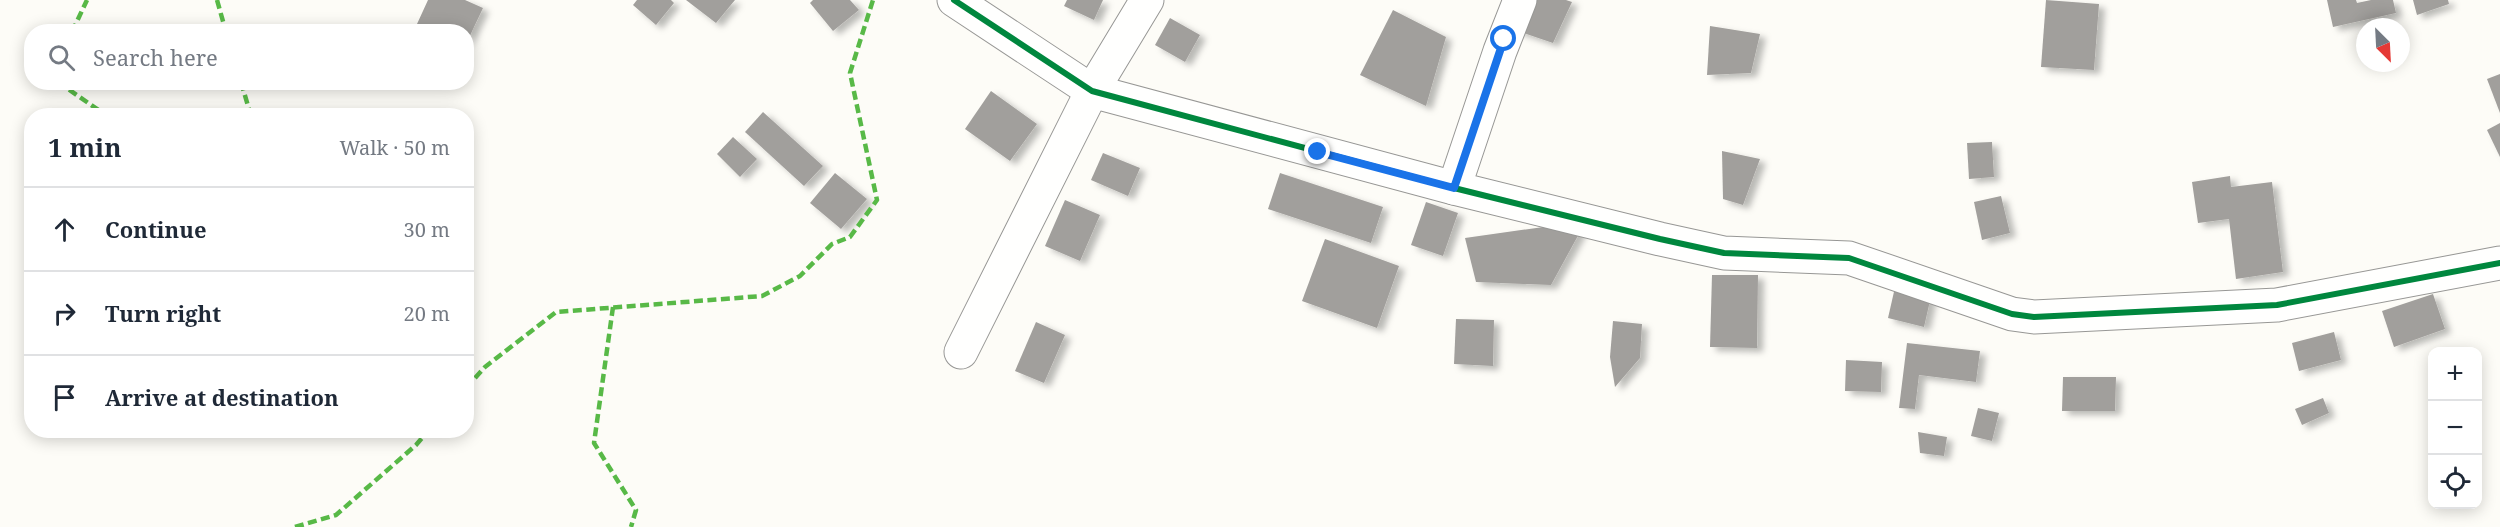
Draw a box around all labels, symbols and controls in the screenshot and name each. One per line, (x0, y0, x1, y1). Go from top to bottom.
north arrow (2356, 18, 2410, 72)
search box (24, 24, 474, 90)
route start (1490, 25, 1516, 51)
icon: search (45, 41, 78, 74)
text: Search here (93, 42, 218, 72)
text: 1 min (48, 129, 122, 165)
text: Walk · 50 m (339, 134, 450, 161)
route end (1304, 138, 1330, 164)
icon: ahead (48, 213, 81, 246)
text: Continue (105, 214, 207, 244)
text: 30 m (404, 216, 450, 243)
icon: right (48, 297, 81, 330)
text: Turn right (105, 298, 221, 328)
text: 20 m (404, 300, 450, 327)
map controls (2428, 347, 2482, 509)
button: + (2428, 347, 2482, 401)
icon: arrive (48, 381, 81, 414)
text: Arrive at destination (105, 382, 339, 412)
button: − (2428, 401, 2482, 455)
button: locate (2428, 455, 2482, 509)

